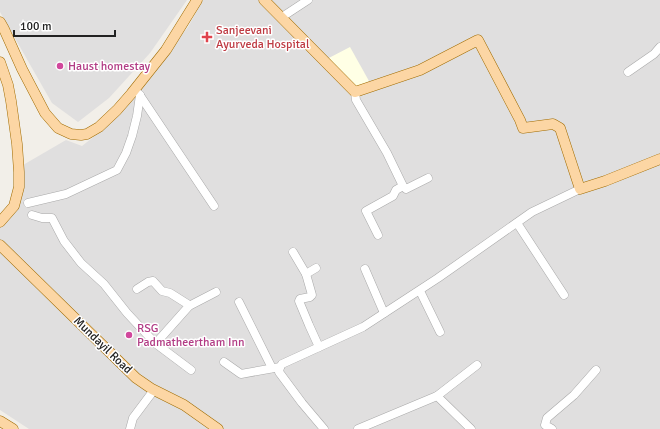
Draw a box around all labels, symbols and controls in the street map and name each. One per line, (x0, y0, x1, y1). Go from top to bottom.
scale bar (14, 12, 115, 38)
text: 100 m (20, 19, 52, 34)
place label: Sanjeevani Ayurveda Hospital (216, 23, 310, 52)
marker: Sanjeevani Ayurveda Hospital (201, 31, 213, 43)
place label: Haust homestay (68, 59, 151, 74)
marker: Haust homestay (55, 61, 65, 71)
street label: Mundayil Road (70, 314, 135, 377)
place label: RSG Padmatheertham Inn (137, 321, 245, 350)
marker: RSG Padmatheertham Inn (124, 330, 134, 340)

